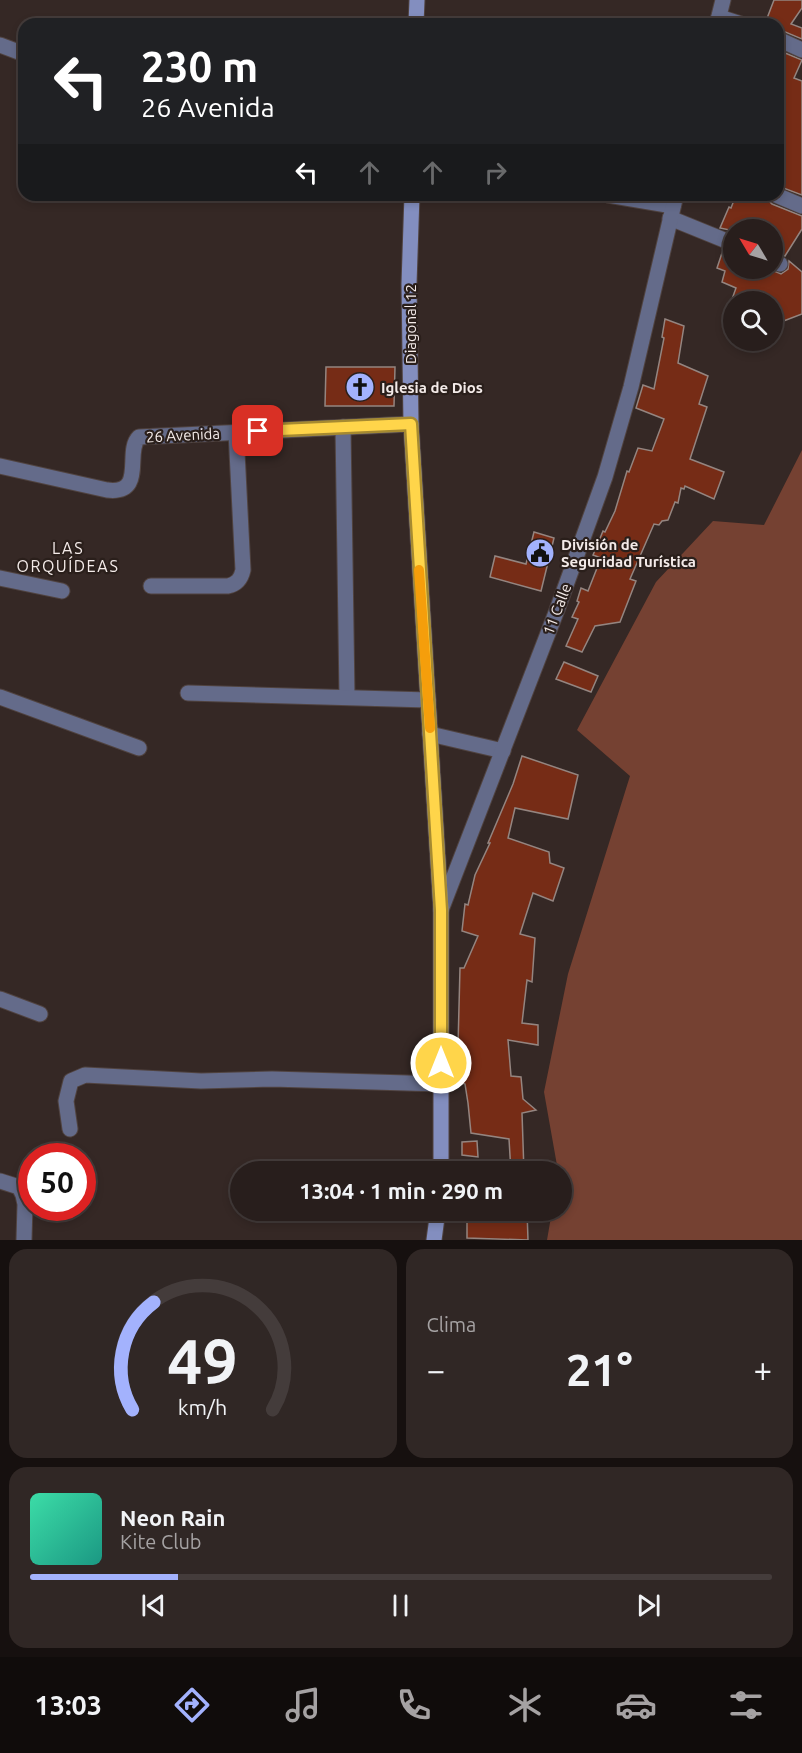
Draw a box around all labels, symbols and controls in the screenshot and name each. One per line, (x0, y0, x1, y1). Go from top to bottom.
icon: left (42, 42, 120, 120)
text: 230 m (141, 43, 258, 90)
text: 26 Avenida (141, 92, 275, 122)
icon: left (290, 156, 323, 189)
icon: ahead (353, 156, 386, 189)
icon: ahead (416, 156, 449, 189)
icon: right (479, 156, 512, 189)
north arrow (723, 219, 783, 279)
map controls (723, 219, 783, 351)
street label: Diagonal 12 (402, 284, 419, 364)
button: search (723, 291, 783, 351)
church icon: Iglesia de Dios (344, 371, 376, 403)
place label: Iglesia de Dios (381, 379, 483, 396)
pin (232, 405, 283, 456)
icon: arrive (241, 414, 274, 447)
street label: 26 Avenida (146, 425, 220, 445)
place label: División de Seguridad Turística (561, 536, 696, 570)
public building icon: División de Seguridad Turística (524, 537, 556, 569)
district label: LAS ORQUÍDEAS (17, 539, 119, 575)
street label: 11 Calle (539, 581, 575, 637)
position arrow (409, 1031, 473, 1095)
speed limit sign: 50 (18, 1143, 96, 1221)
text: 13:04 · 1 min · 290 m (299, 1178, 503, 1203)
text: Clima (427, 1313, 476, 1336)
text: 49 (168, 1326, 238, 1396)
text: 21° (566, 1344, 633, 1395)
text: − (427, 1351, 445, 1388)
text: + (753, 1351, 772, 1388)
text: km/h (178, 1396, 227, 1420)
text: Neon Rain (120, 1505, 225, 1530)
text: Kite Club (120, 1530, 202, 1553)
icon: previous (137, 1589, 170, 1622)
icon: pause (384, 1589, 417, 1622)
icon: next (632, 1589, 665, 1622)
icon: directions (171, 1684, 213, 1726)
icon: music (282, 1684, 324, 1726)
icon: phone (393, 1684, 435, 1726)
icon: climate (504, 1684, 546, 1726)
icon: car (615, 1684, 657, 1726)
icon: filters (725, 1684, 767, 1726)
text: 13:03 (34, 1690, 102, 1720)

